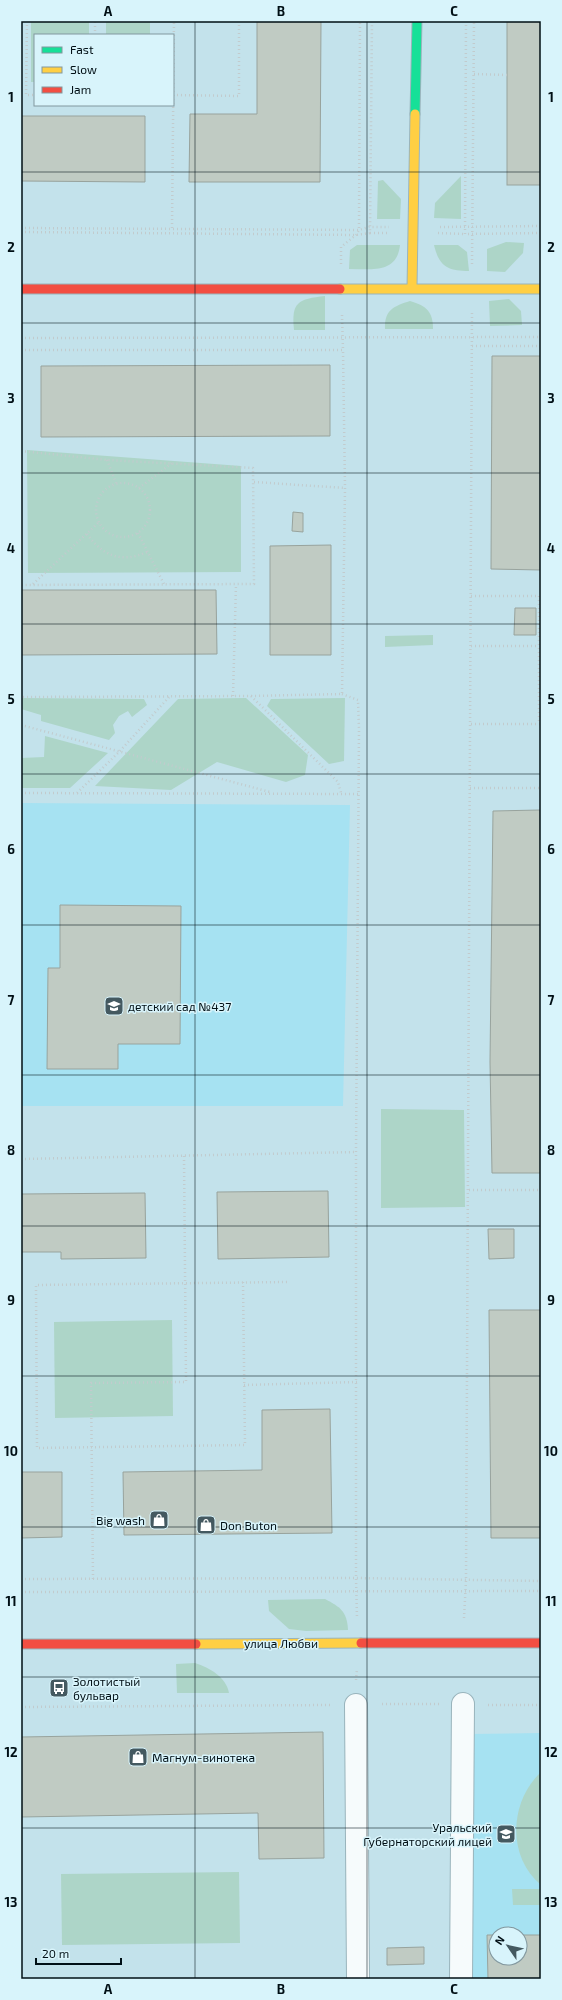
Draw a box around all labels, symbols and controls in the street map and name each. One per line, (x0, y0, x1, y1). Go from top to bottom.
text: A (104, 3, 113, 19)
text: B (277, 3, 285, 19)
text: C (450, 3, 458, 19)
legend (34, 34, 174, 106)
text: Fast (70, 42, 94, 56)
text: Slow (70, 62, 97, 76)
text: Jam (70, 82, 91, 96)
text: 1 (8, 89, 14, 105)
text: 1 (548, 89, 554, 105)
text: 2 (7, 239, 15, 255)
text: 2 (547, 239, 555, 255)
text: 3 (7, 390, 15, 406)
text: 3 (547, 390, 555, 406)
text: 4 (7, 540, 15, 556)
text: 4 (547, 540, 555, 556)
text: 5 (7, 691, 15, 707)
text: 5 (547, 691, 555, 707)
text: 6 (7, 841, 15, 857)
text: 6 (547, 841, 555, 857)
text: 7 (8, 992, 15, 1008)
text: 7 (548, 992, 555, 1008)
school or university icon: детский сад №437 (103, 995, 125, 1017)
place label: детский сад №437 (128, 999, 231, 1013)
text: 8 (7, 1142, 15, 1158)
text: 8 (547, 1142, 555, 1158)
text: 9 (7, 1292, 15, 1308)
text: 9 (547, 1292, 555, 1308)
text: 10 (4, 1443, 18, 1459)
text: 10 (544, 1443, 558, 1459)
shop icon: Big wash (148, 1509, 170, 1531)
place label: Big wash (96, 1513, 145, 1527)
shop icon: Don Buton (195, 1514, 217, 1536)
place label: Don Buton (220, 1518, 277, 1532)
text: 11 (5, 1593, 17, 1609)
text: 11 (545, 1593, 557, 1609)
street label: улица Любви (244, 1636, 318, 1651)
place label: Золотистый бульвар (73, 1674, 140, 1703)
bus stop icon: Золотистый бульвар (48, 1677, 70, 1699)
text: 12 (4, 1744, 18, 1760)
text: 12 (544, 1744, 558, 1760)
shop icon: Магнум-винотека (127, 1746, 149, 1768)
place label: Магнум-винотека (152, 1750, 255, 1765)
place label: Уральский Губернаторский лицей (363, 1820, 492, 1849)
school or university icon: Уральский Губернаторский лицей (495, 1823, 517, 1845)
text: 13 (5, 1894, 18, 1910)
text: 13 (545, 1894, 558, 1910)
north arrow (488, 1926, 528, 1966)
text: N (492, 1933, 507, 1947)
scale bar (36, 1940, 121, 1966)
text: 20 m (42, 1946, 69, 1960)
text: A (104, 1981, 113, 1997)
text: B (277, 1981, 285, 1997)
text: C (450, 1981, 458, 1997)

